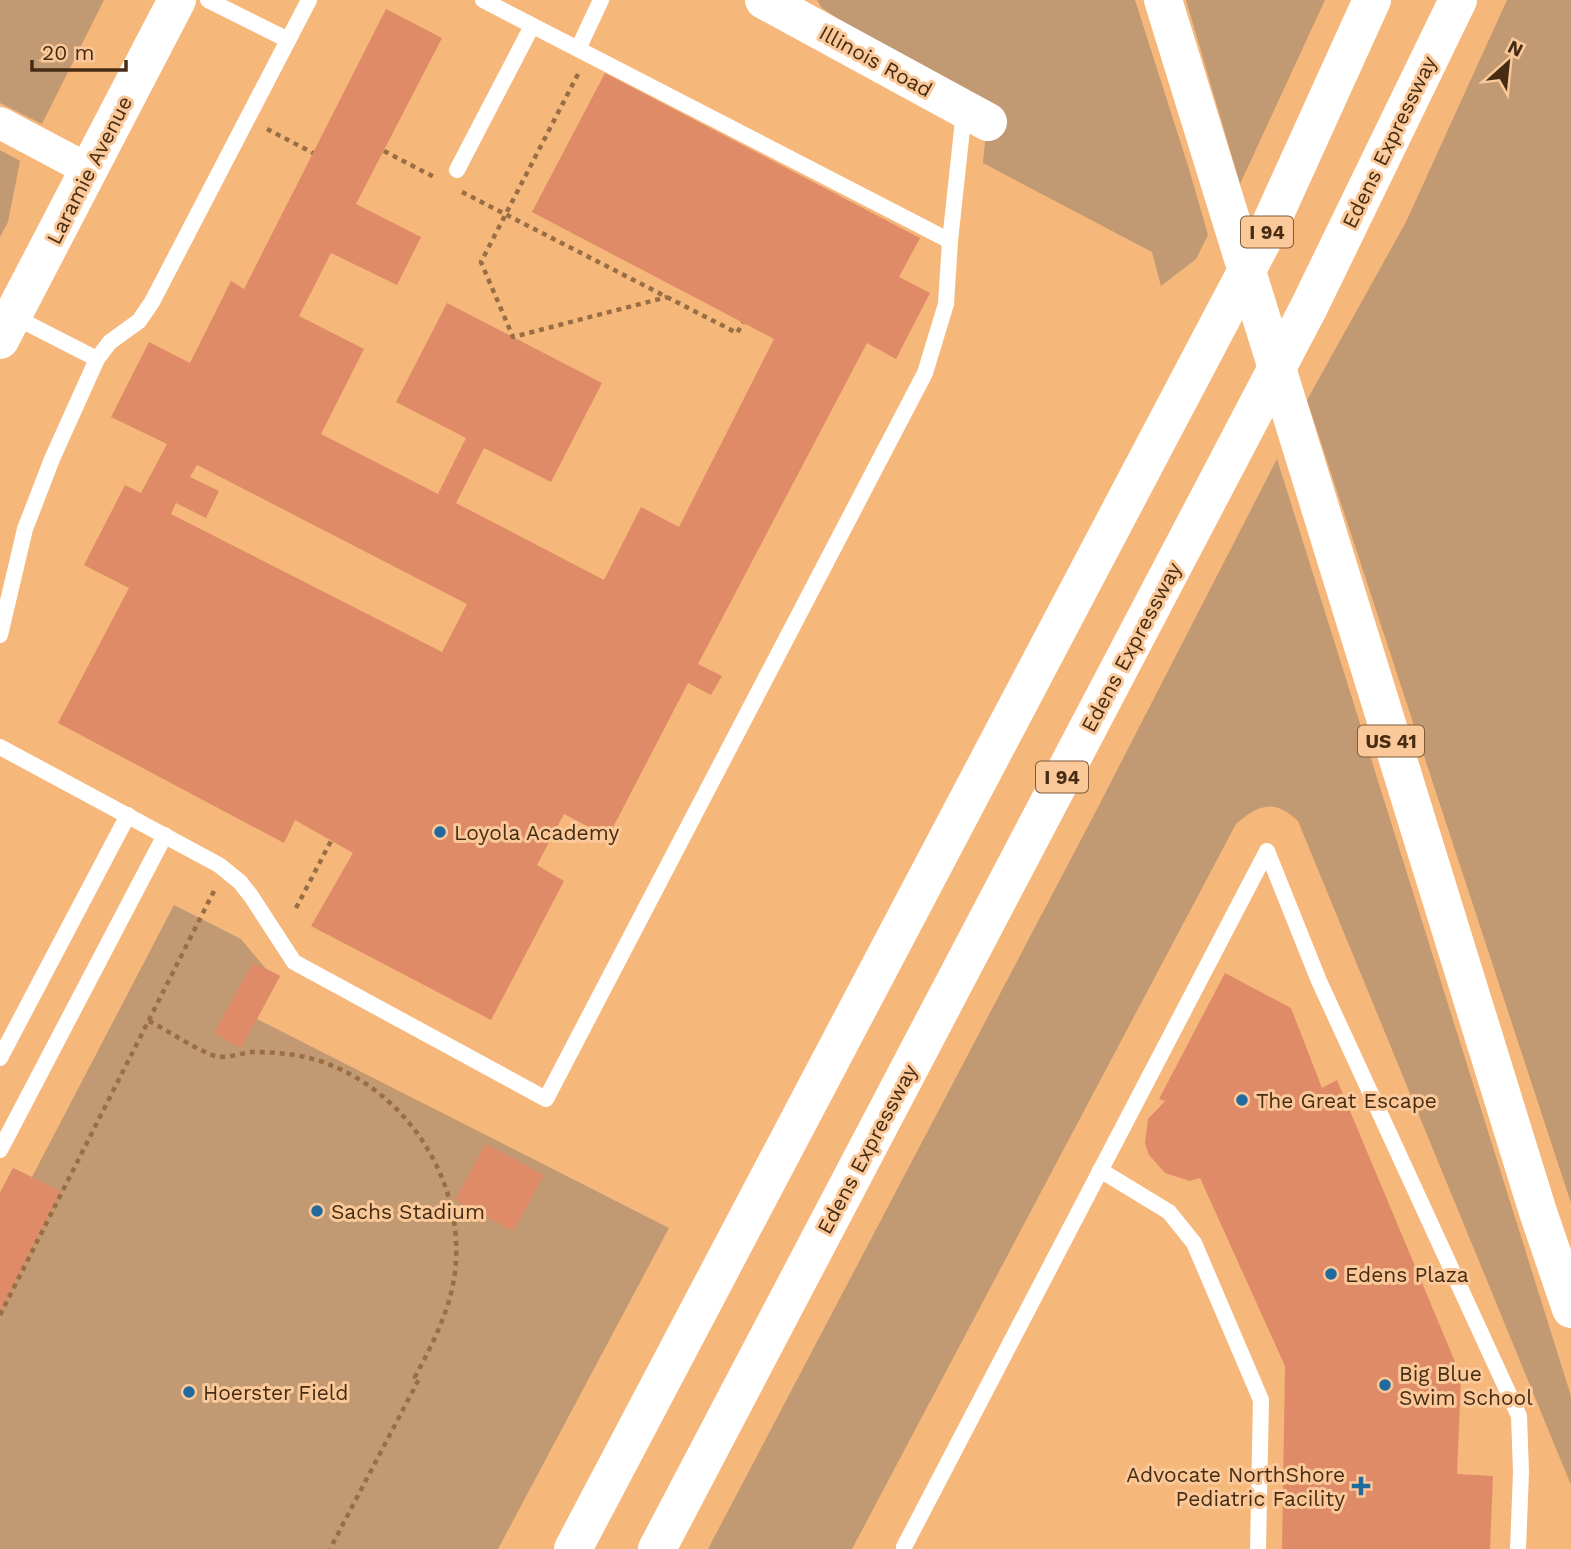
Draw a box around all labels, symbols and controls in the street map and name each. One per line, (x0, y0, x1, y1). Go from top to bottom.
street label: Illinois Road (815, 20, 937, 102)
scale bar (32, 28, 126, 72)
north arrow (1473, 28, 1543, 98)
text: N (1504, 35, 1527, 62)
text: 20 m (42, 40, 94, 65)
street label: Edens Expressway (1336, 52, 1442, 232)
street label: Laramie Avenue (41, 92, 137, 248)
road number: I 94 (1241, 216, 1293, 248)
street label: Edens Expressway (1076, 558, 1186, 736)
road number: US 41 (1358, 726, 1424, 756)
road number: I 94 (1036, 762, 1088, 792)
place label: Loyola Academy (454, 820, 619, 845)
marker: Loyola Academy (432, 824, 448, 840)
street label: Edens Expressway (812, 1060, 922, 1238)
place label: The Great Escape (1256, 1088, 1437, 1113)
marker: The Great Escape (1234, 1092, 1250, 1108)
place label: Sachs Stadium (331, 1199, 485, 1224)
marker: Sachs Stadium (309, 1203, 325, 1219)
place label: Edens Plaza (1345, 1262, 1469, 1287)
marker: Edens Plaza (1323, 1266, 1339, 1282)
place label: Big Blue Swim School (1399, 1361, 1533, 1410)
marker: Big Blue Swim School (1377, 1377, 1393, 1393)
place label: Hoerster Field (203, 1380, 348, 1405)
marker: Hoerster Field (181, 1384, 197, 1400)
place label: Advocate NorthShore Pediatric Facility (1126, 1462, 1345, 1511)
marker: Advocate NorthShore Pediatric Facility (1351, 1476, 1371, 1496)

